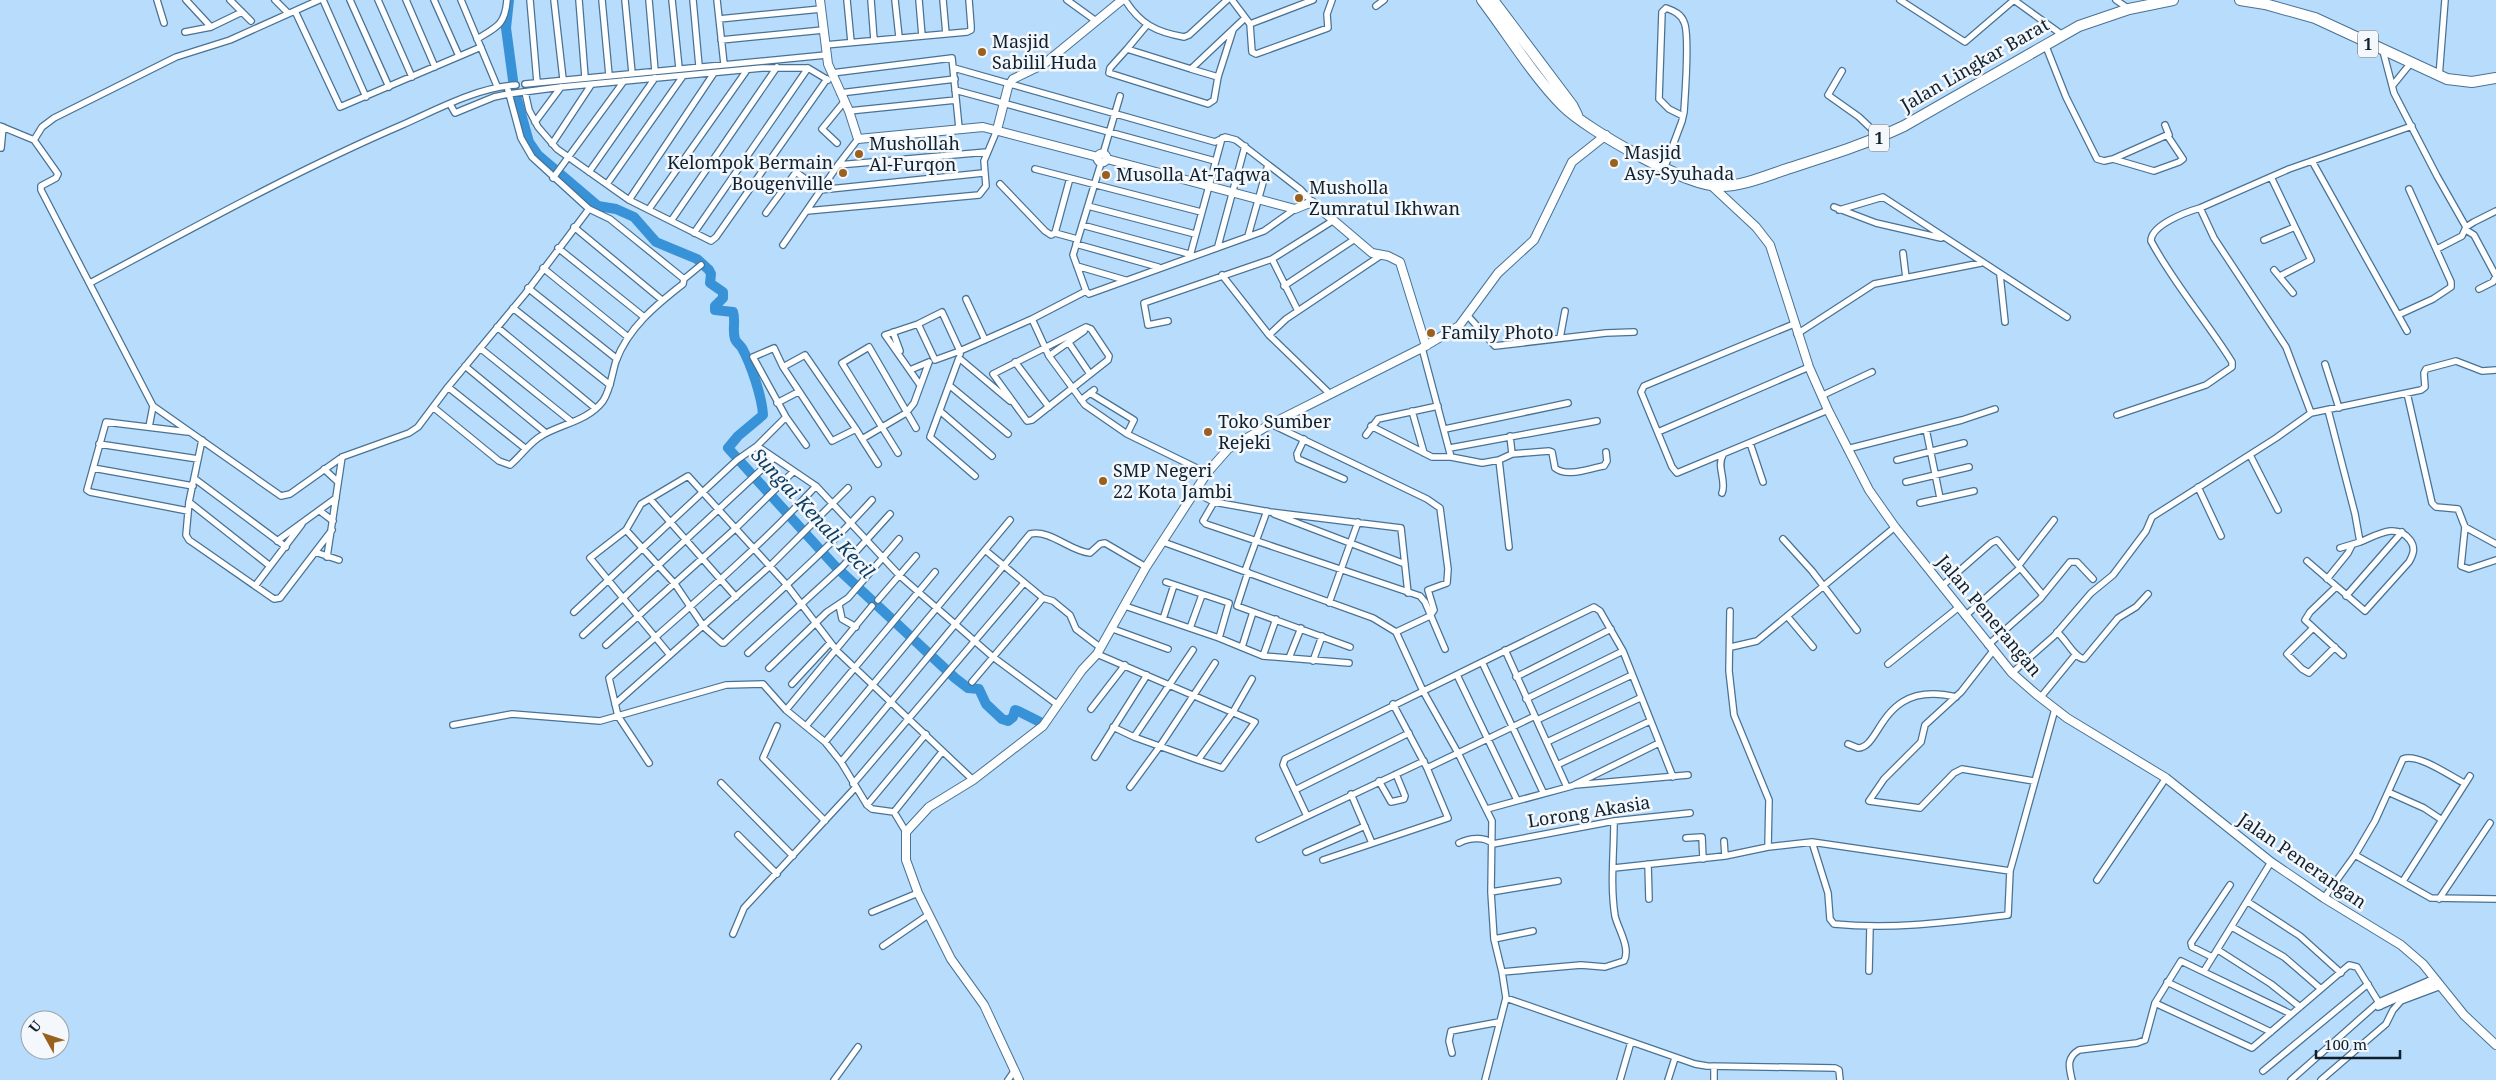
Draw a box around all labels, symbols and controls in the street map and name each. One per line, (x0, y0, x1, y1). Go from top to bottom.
street label: Jalan Lingkar Barat (1895, 12, 2053, 117)
place label: Masjid Sabilil Huda (992, 29, 1097, 74)
road number: 1 (2358, 31, 2378, 58)
marker: Masjid Sabilil Huda (976, 46, 988, 58)
road number: 1 (1869, 125, 1889, 152)
place label: Mushollah Al-Furqon (869, 131, 960, 176)
place label: Masjid Asy-Syuhada (1624, 140, 1734, 185)
marker: Mushollah Al-Furqon (853, 148, 865, 160)
place label: Kelompok Bermain Bougenville (667, 150, 833, 195)
marker: Masjid Asy-Syuhada (1608, 157, 1620, 169)
place label: Musolla At-Taqwa (1116, 162, 1271, 186)
marker: Kelompok Bermain Bougenville (837, 167, 849, 179)
marker: Musolla At-Taqwa (1100, 169, 1112, 181)
place label: Musholla Zumratul Ikhwan (1309, 175, 1461, 220)
marker: Musholla Zumratul Ikhwan (1293, 192, 1305, 204)
place label: Family Photo (1441, 320, 1554, 344)
marker: Family Photo (1425, 327, 1437, 339)
place label: Toko Sumber Rejeki (1218, 409, 1332, 454)
marker: Toko Sumber Rejeki (1202, 426, 1214, 438)
water label: Sungai Kenali Kecil (746, 442, 881, 584)
place label: SMP Negeri 22 Kota Jambi (1113, 458, 1232, 503)
marker: SMP Negeri 22 Kota Jambi (1097, 475, 1109, 487)
street label: Jalan Penerangan (1931, 549, 2048, 681)
street label: Lorong Akasia (1526, 789, 1652, 833)
street label: Jalan Penerangan (2233, 806, 2372, 914)
north arrow (20, 1010, 70, 1060)
text: U (24, 1016, 46, 1036)
scale bar (2316, 1028, 2400, 1060)
text: 100 m (2324, 1034, 2367, 1054)

